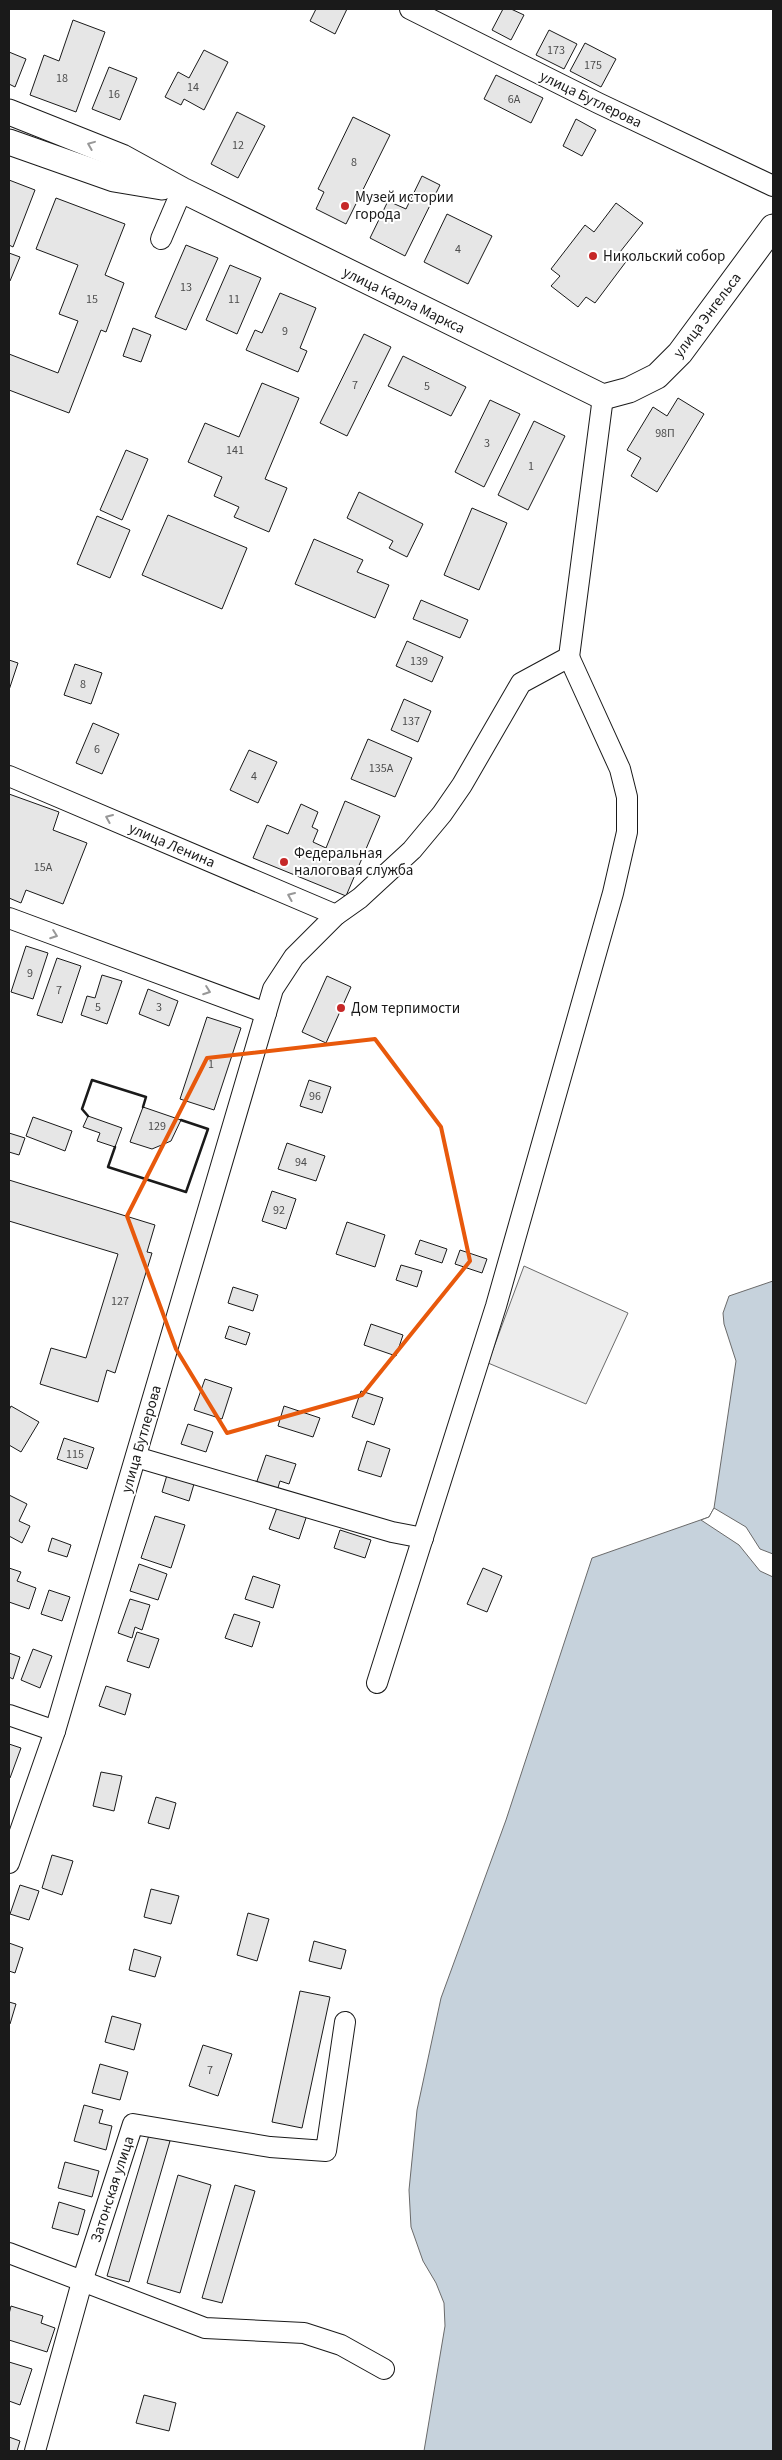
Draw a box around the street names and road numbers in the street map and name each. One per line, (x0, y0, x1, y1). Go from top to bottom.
street label: улица Бутлерова (536, 66, 645, 133)
street label: улица Карла Маркса (339, 262, 468, 339)
street label: улица Энгельса (668, 268, 746, 362)
street label: улица Ленина (125, 818, 218, 873)
street label: улица Бутлерова (116, 1383, 167, 1495)
street label: Затонская улица (85, 2133, 140, 2245)

